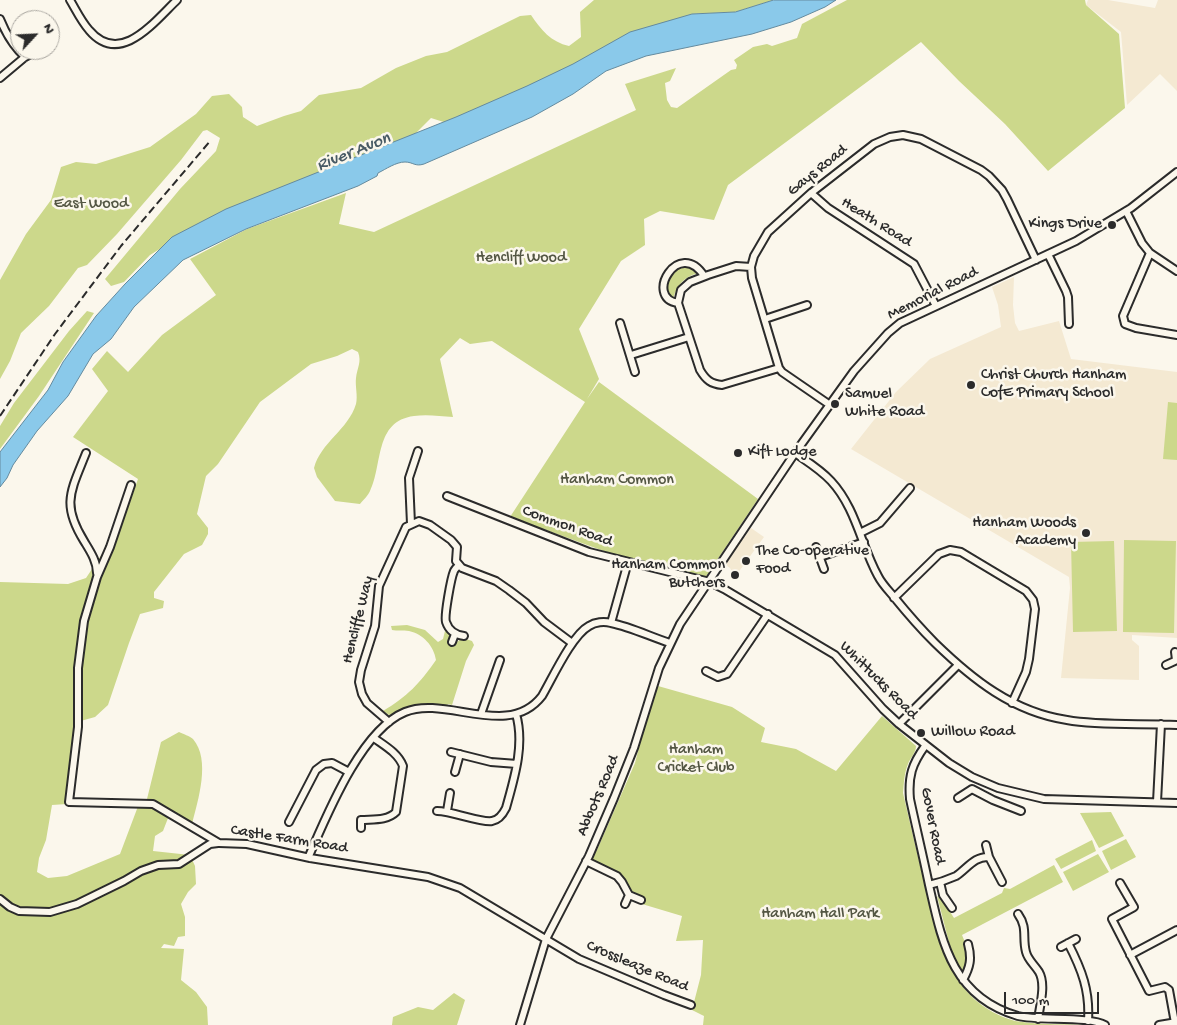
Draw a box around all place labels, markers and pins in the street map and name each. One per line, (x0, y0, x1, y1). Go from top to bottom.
place label: Kings Drive (1028, 215, 1102, 235)
marker: Kings Drive (1106, 219, 1118, 231)
place label: Christ Church Hanham CofE Primary School (981, 366, 1126, 404)
marker: Christ Church Hanham CofE Primary School (965, 379, 977, 391)
place label: Samuel White Road (845, 385, 924, 423)
marker: Samuel White Road (829, 398, 841, 410)
place label: Kift Lodge (748, 443, 816, 463)
marker: Kift Lodge (732, 447, 744, 459)
place label: Hanham Woods Academy (972, 514, 1076, 552)
marker: Hanham Woods Academy (1080, 527, 1092, 539)
place label: The Co-operative Food (756, 542, 869, 580)
marker: The Co-operative Food (740, 555, 752, 567)
place label: Hanham Common Butchers (611, 556, 725, 594)
marker: Hanham Common Butchers (729, 569, 741, 581)
place label: Willow Road (931, 723, 1015, 743)
marker: Willow Road (915, 727, 927, 739)

